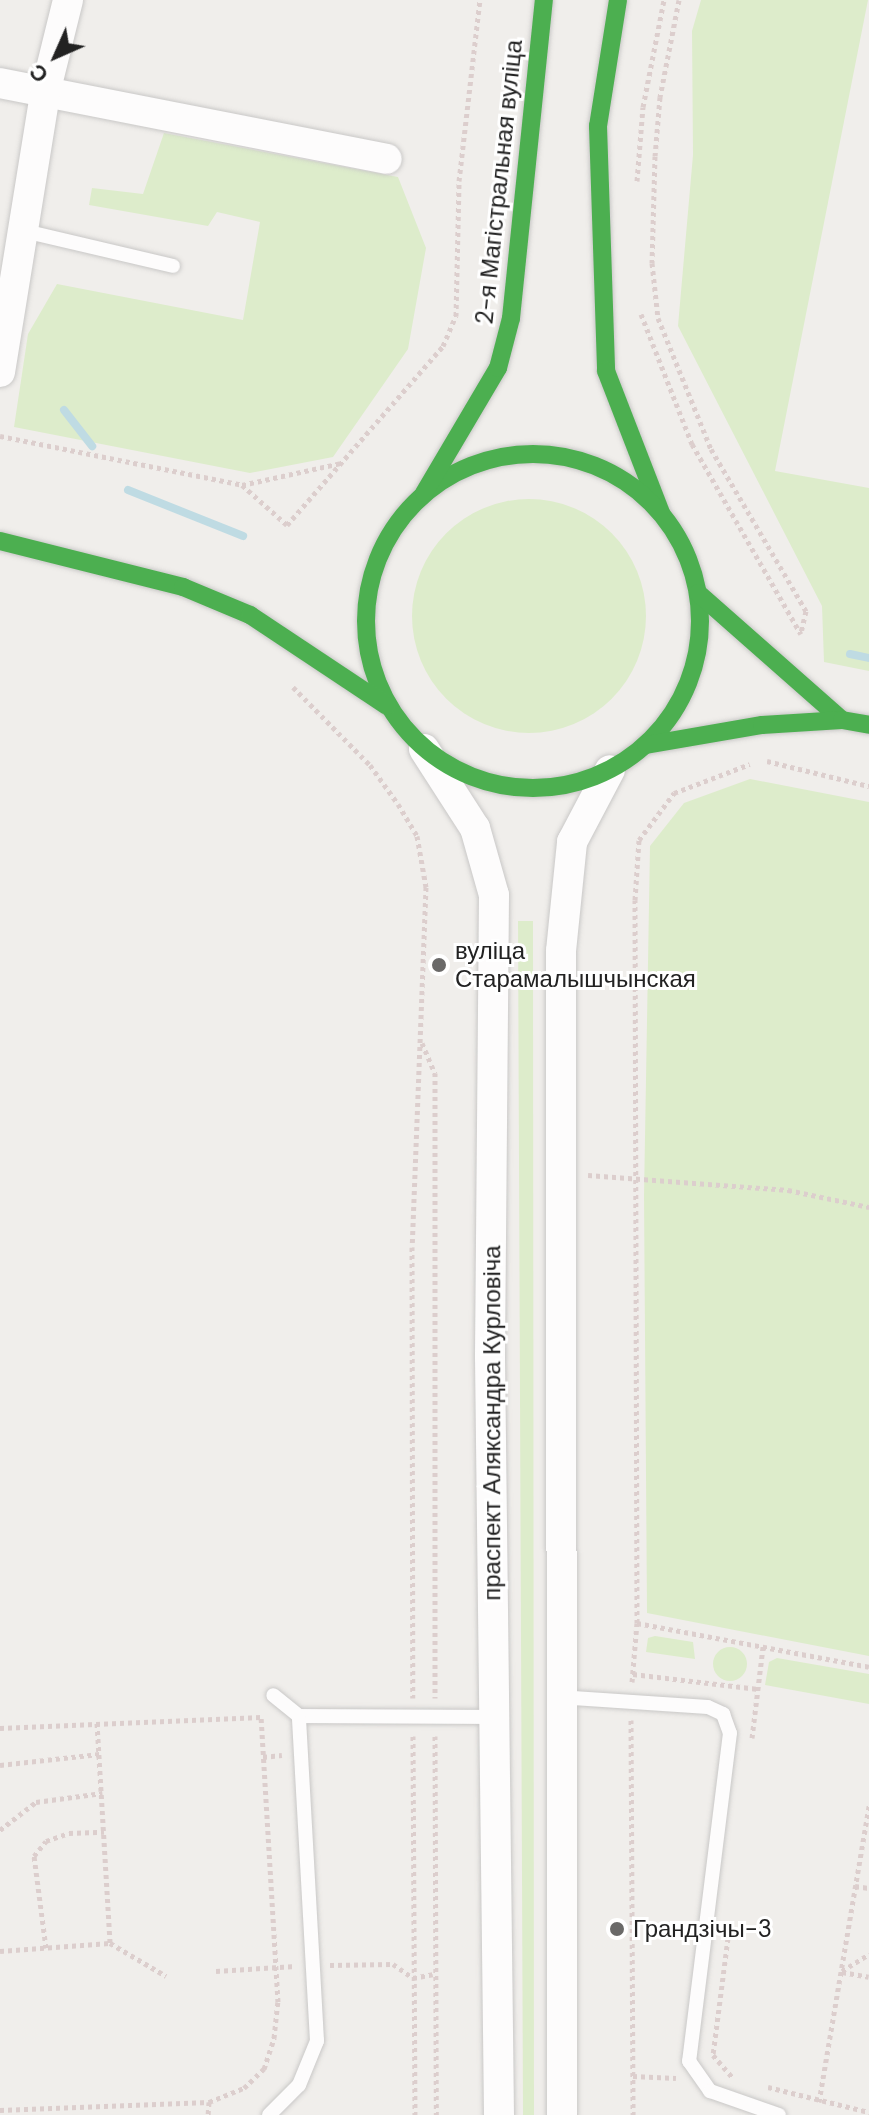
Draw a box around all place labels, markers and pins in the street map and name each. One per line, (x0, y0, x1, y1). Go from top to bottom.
place label: вуліца Старамалышчынская (455, 937, 696, 993)
marker: вуліца Старамалышчынская (430, 956, 448, 974)
place label: Грандзічы-3 (633, 1915, 772, 1943)
marker: Грандзічы-3 (608, 1920, 626, 1938)

